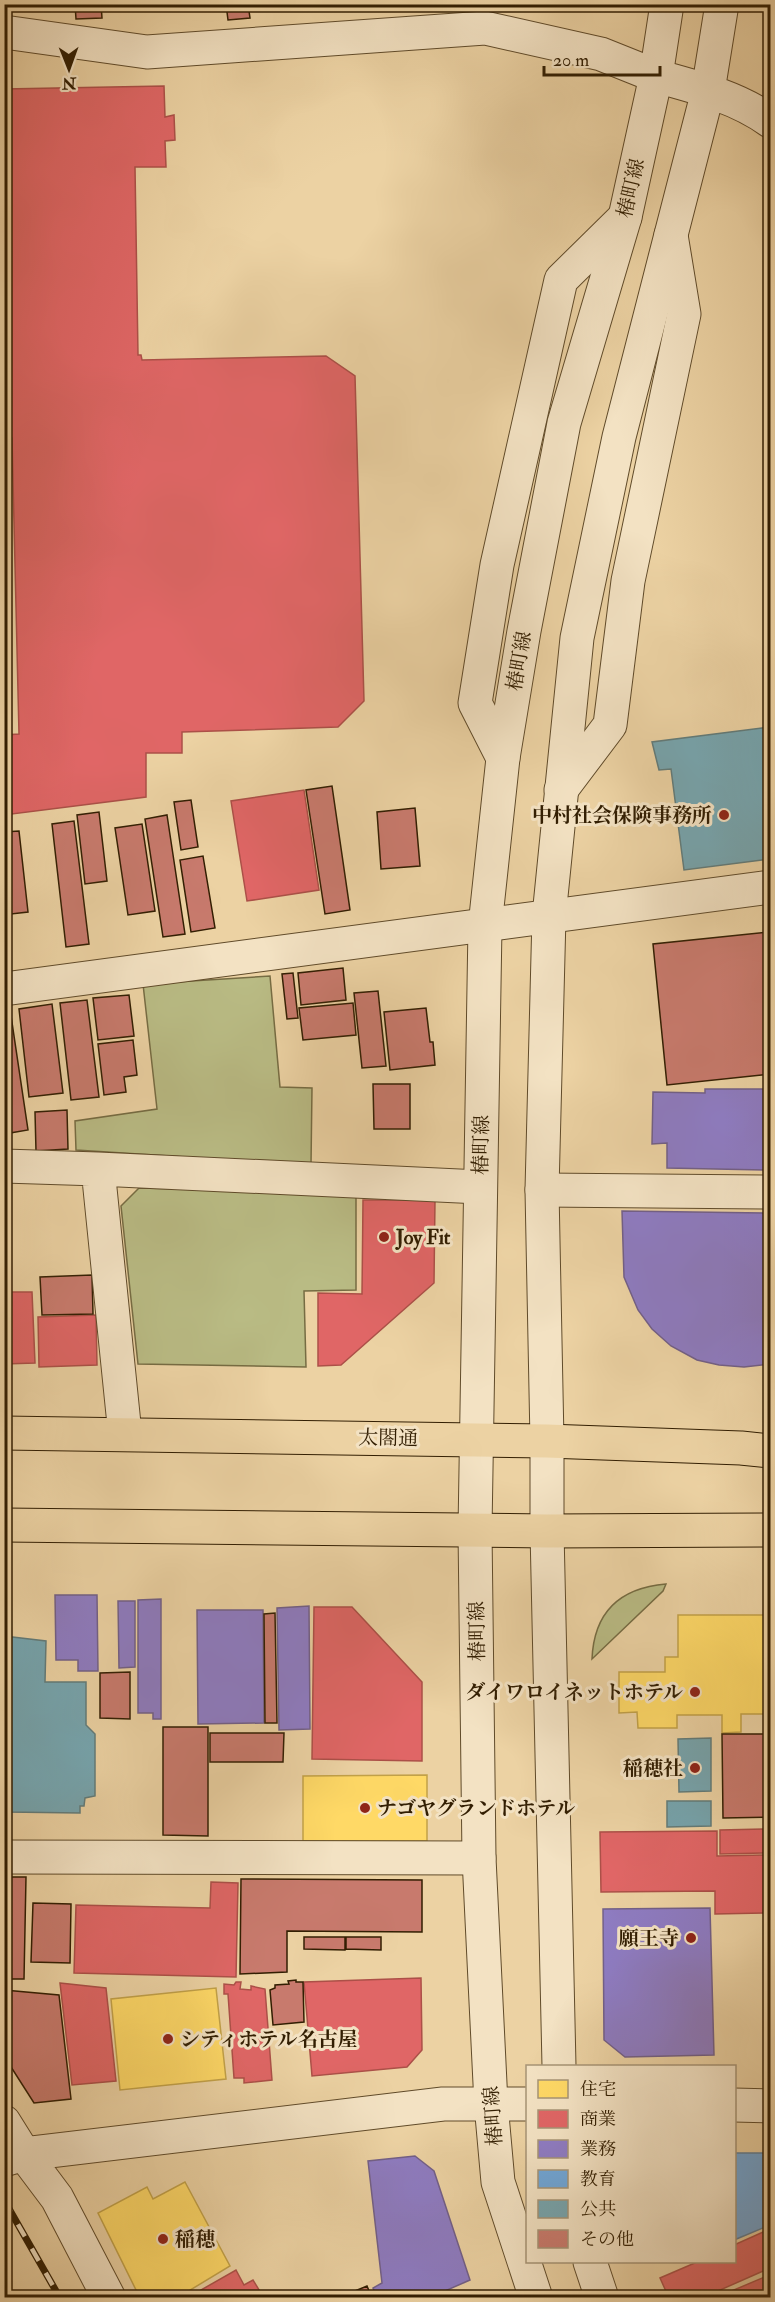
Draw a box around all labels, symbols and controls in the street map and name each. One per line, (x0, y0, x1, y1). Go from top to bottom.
north arrow (39, 39, 99, 99)
scale bar (544, 39, 660, 77)
text: 20 m (553, 49, 589, 72)
text: N (61, 73, 78, 93)
street label: 椿町線 (612, 156, 650, 220)
street label: 椿町線 (501, 629, 537, 693)
place label: 中村社会保険事務所 (532, 803, 712, 828)
marker: 中村社会保険事務所 (717, 808, 731, 822)
street label: 椿町線 (468, 1115, 494, 1175)
place label: Joy Fit (395, 1225, 451, 1251)
marker: Joy Fit (377, 1230, 391, 1244)
street label: 太閤通 (358, 1425, 418, 1451)
street label: 椿町線 (464, 1601, 490, 1661)
place label: ダイワロイネットホテル (465, 1680, 683, 1705)
marker: ダイワロイネットホテル (688, 1685, 702, 1699)
place label: 稲穂社 (623, 1756, 683, 1781)
marker: 稲穂社 (688, 1761, 702, 1775)
place label: ナゴヤグランドホテル (377, 1796, 575, 1821)
marker: ナゴヤグランドホテル (358, 1801, 372, 1815)
place label: 願王寺 (619, 1926, 679, 1951)
marker: 願王寺 (684, 1931, 698, 1945)
place label: シティホテル名古屋 (180, 2027, 357, 2052)
marker: シティホテル名古屋 (161, 2032, 175, 2046)
legend (526, 2065, 736, 2263)
text: 住宅 (580, 2078, 616, 2101)
street label: 椿町線 (478, 2085, 508, 2147)
text: 商業 (580, 2108, 616, 2131)
text: 業務 (580, 2138, 616, 2161)
text: 教育 (580, 2168, 616, 2191)
text: 公共 (580, 2198, 616, 2221)
place label: 稲穂 (175, 2227, 215, 2252)
text: その他 (580, 2228, 634, 2251)
marker: 稲穂 (156, 2232, 170, 2246)

